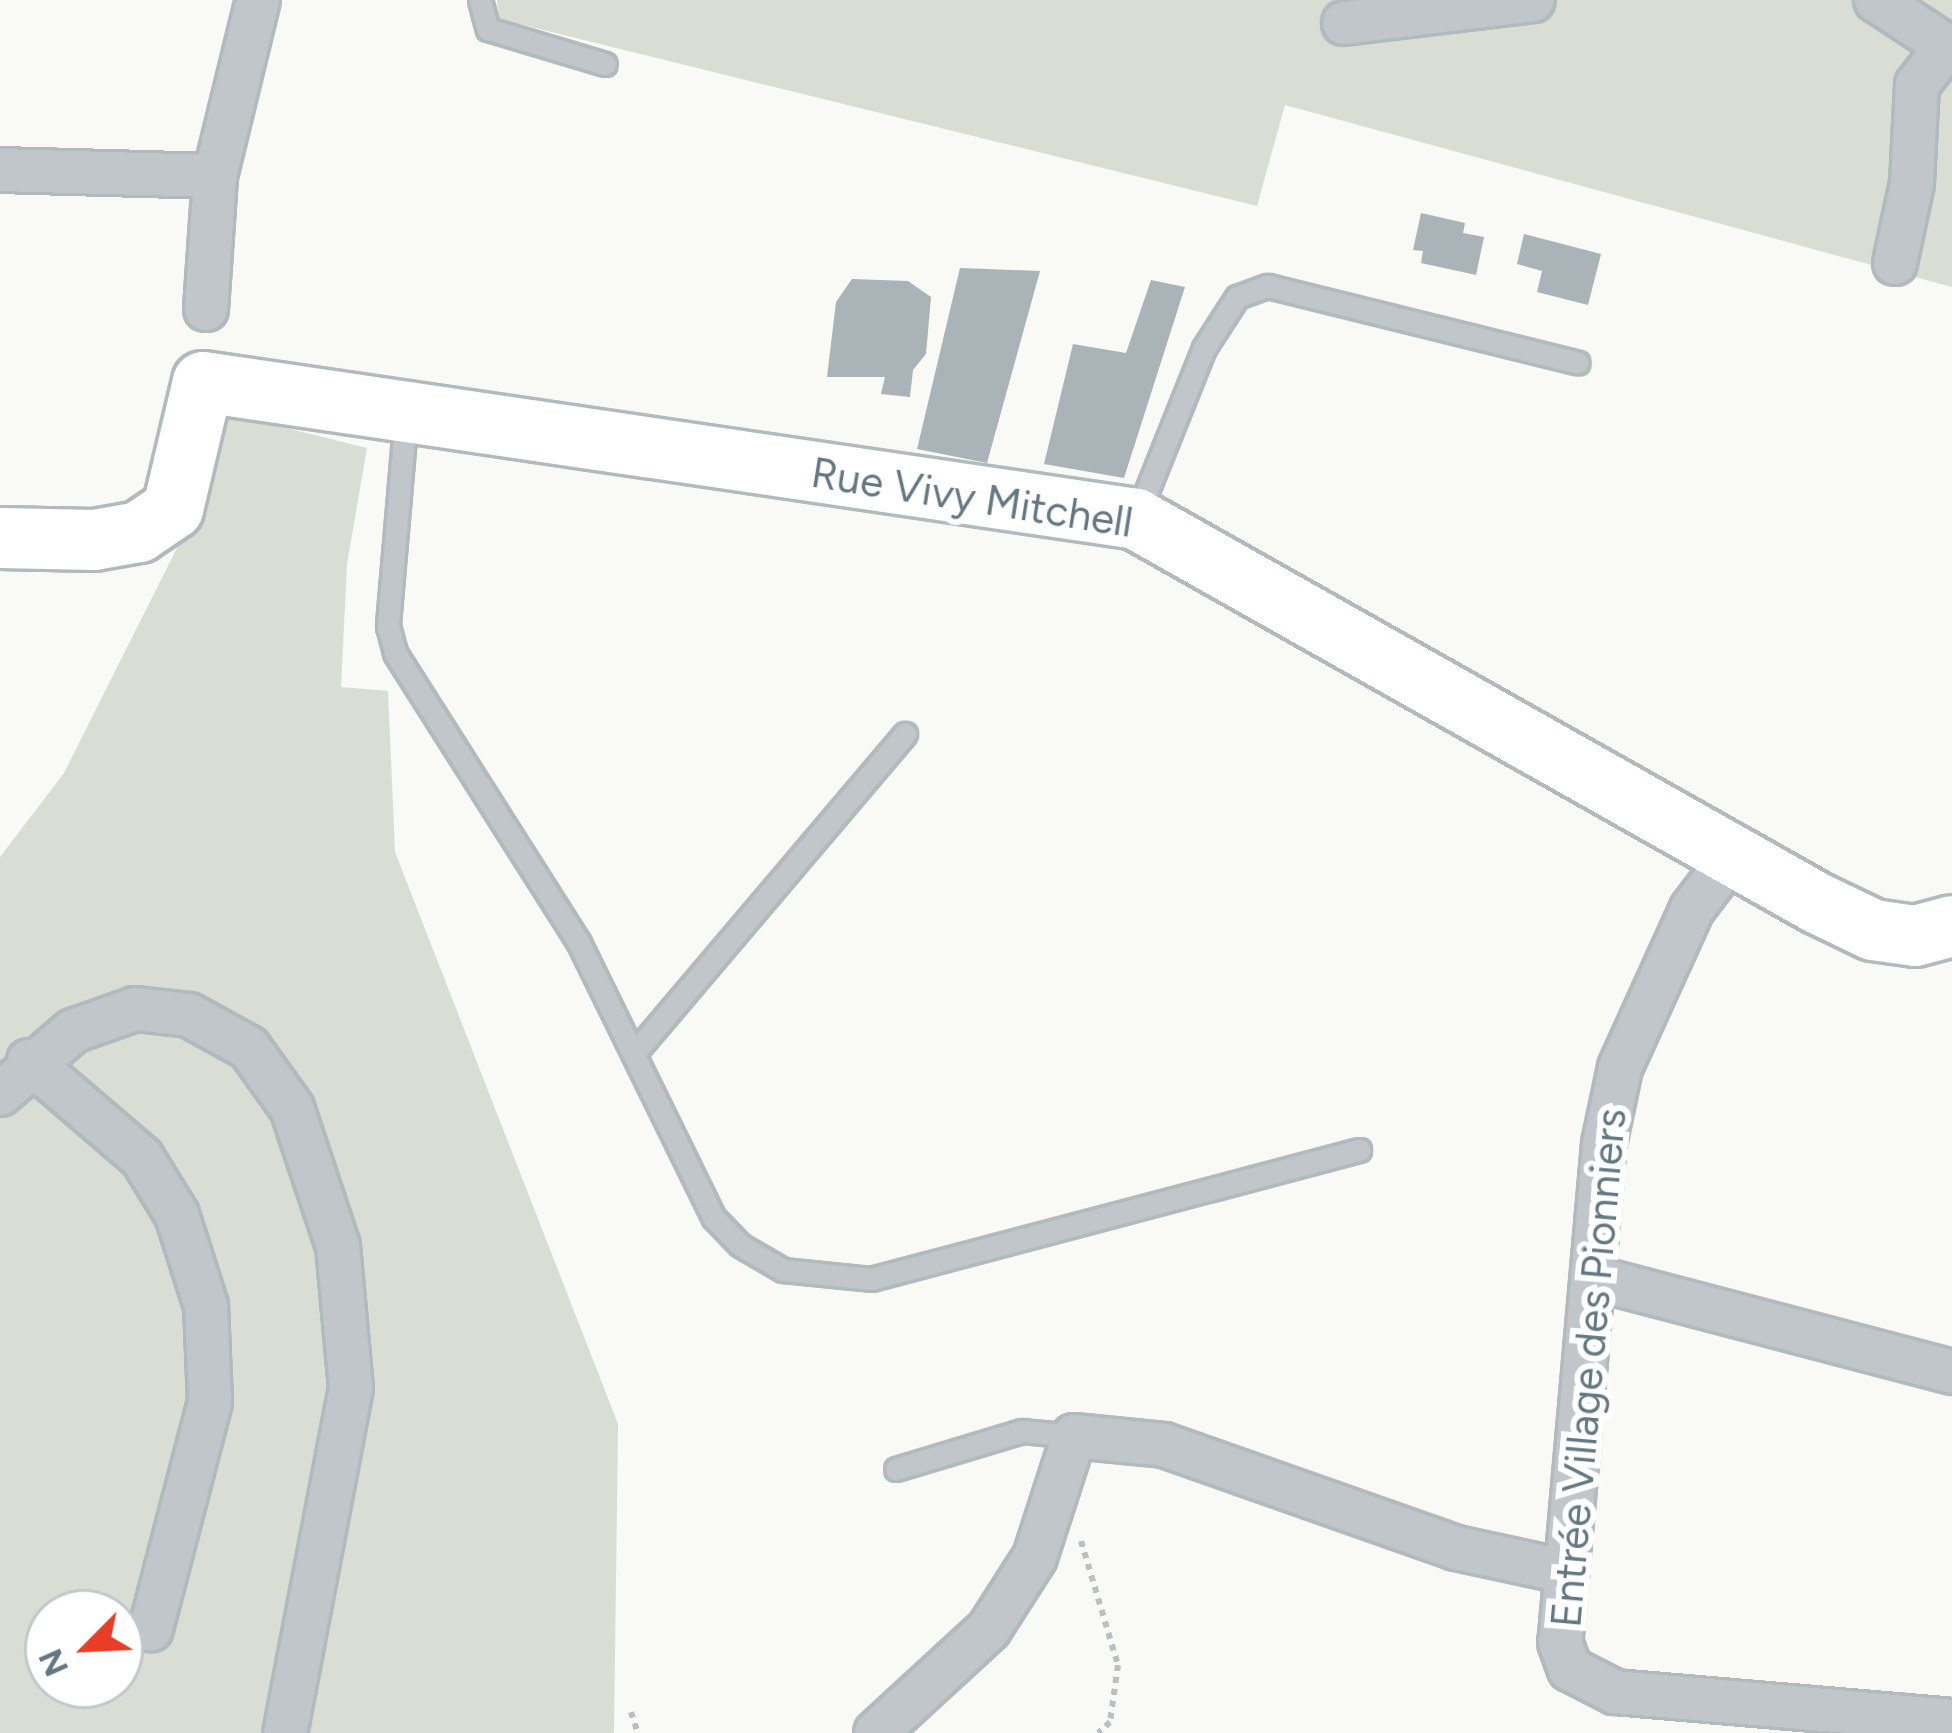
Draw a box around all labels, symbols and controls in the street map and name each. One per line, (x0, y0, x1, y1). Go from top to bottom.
street label: Rue Vivy Mitchell (808, 448, 1136, 548)
street label: Entrée Village des Pionniers (1541, 1106, 1637, 1630)
north arrow (24, 1589, 144, 1709)
text: N (30, 1643, 76, 1682)

